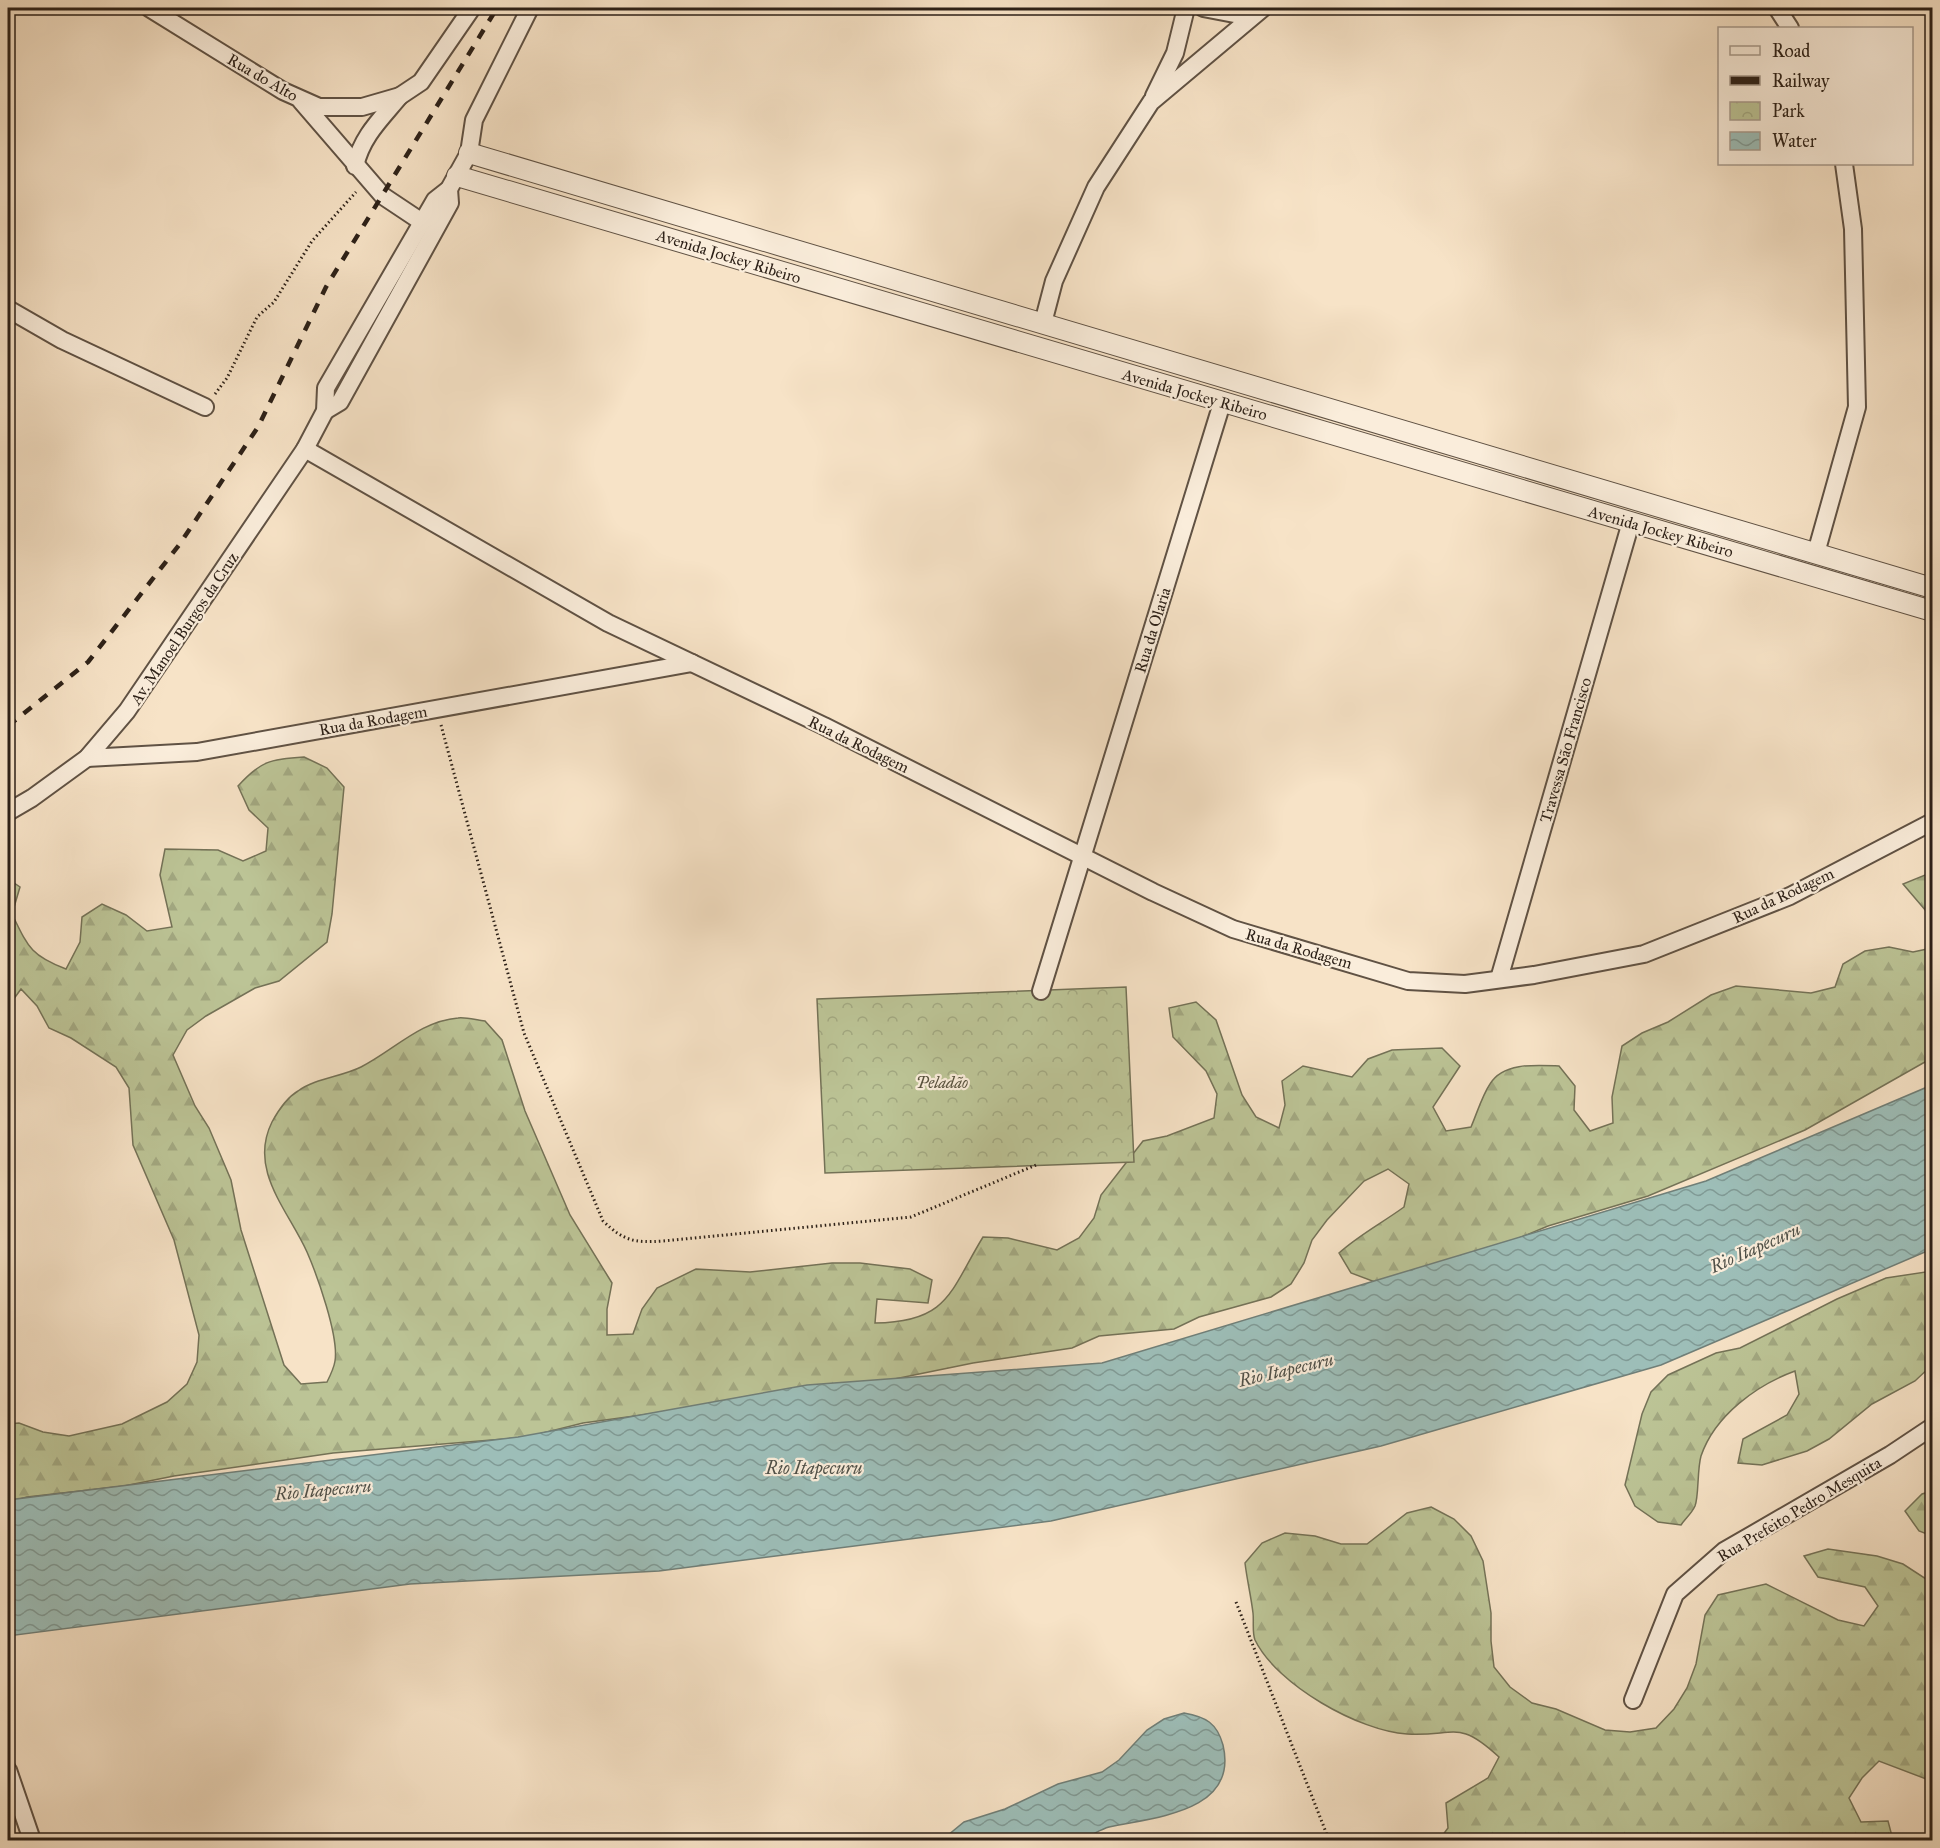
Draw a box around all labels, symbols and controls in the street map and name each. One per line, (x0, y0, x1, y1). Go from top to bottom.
legend (1718, 27, 1913, 165)
text: Road (1772, 40, 1810, 62)
street label: Rua do Alto (224, 50, 301, 105)
text: Railway (1772, 70, 1830, 92)
text: Park (1772, 100, 1805, 122)
text: Water (1772, 130, 1817, 152)
street label: Avenida Jockey Ribeiro (653, 225, 803, 288)
street label: Avenida Jockey Ribeiro (1119, 364, 1270, 425)
street label: Avenida Jockey Ribeiro (1585, 501, 1736, 562)
street label: Av. Manoel Burgos da Cruz (126, 548, 244, 710)
street label: Rua da Olaria (1130, 585, 1175, 675)
street label: Travessa São Francisco (1536, 675, 1595, 825)
street label: Rua da Rodagem (317, 702, 429, 740)
street label: Rua da Rodagem (805, 712, 913, 778)
street label: Rua da Rodagem (1729, 863, 1838, 928)
street label: Rua da Rodagem (1243, 924, 1355, 974)
park label: Peladão (916, 1073, 968, 1092)
water label: Rio Itapecuru (1705, 1218, 1804, 1279)
water label: Rio Itapecuru (1235, 1348, 1336, 1393)
street label: Rua Prefeito Pedro Mesquita (1714, 1453, 1885, 1567)
water label: Rio Itapecuru (765, 1457, 862, 1480)
water label: Rio Itapecuru (273, 1475, 372, 1506)

